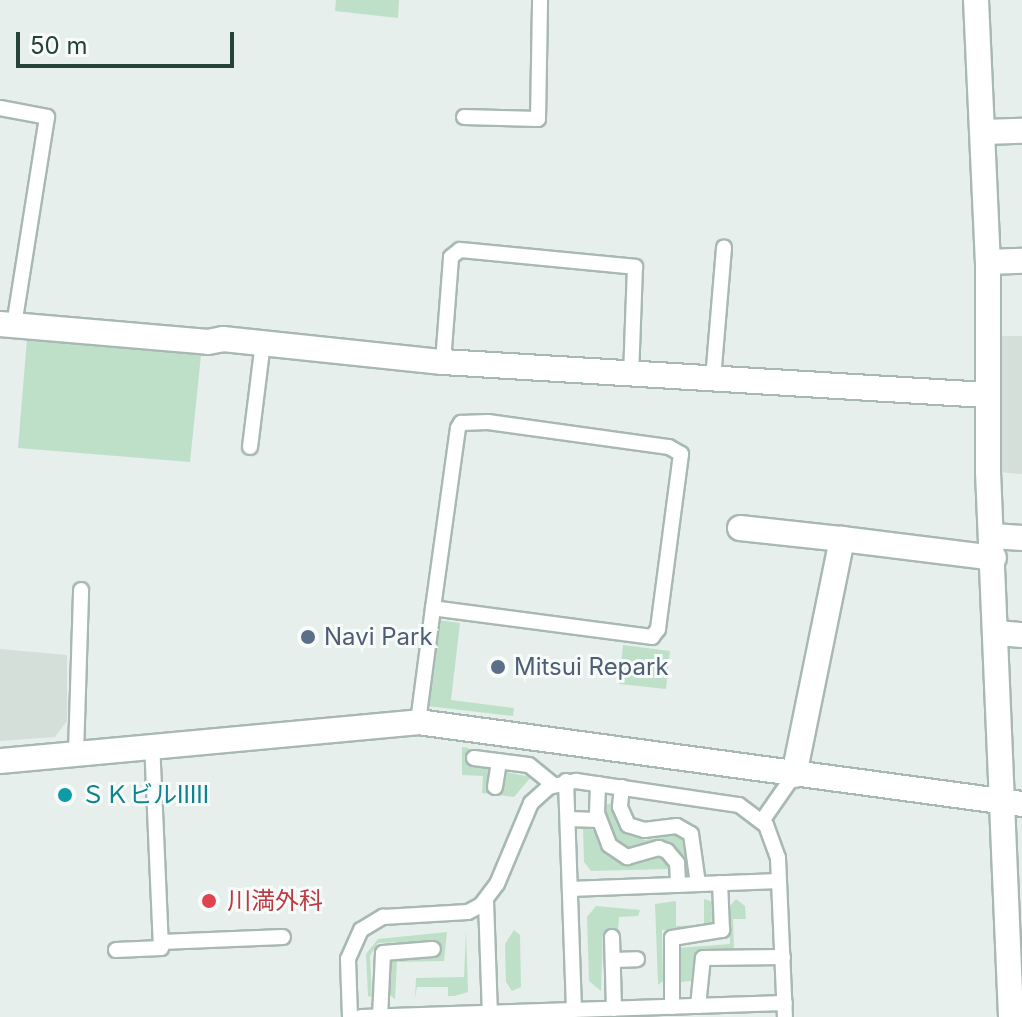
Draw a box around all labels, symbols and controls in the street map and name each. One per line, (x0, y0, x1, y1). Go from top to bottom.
scale bar (20, 16, 238, 66)
text: 50 m (30, 31, 88, 60)
place label: Navi Park (324, 623, 433, 651)
marker: Navi Park (299, 628, 317, 646)
place label: Mitsui Repark (514, 653, 669, 681)
marker: Mitsui Repark (489, 658, 507, 676)
place label: ＳＫビルⅢⅡ (81, 781, 209, 809)
marker: ＳＫビルⅢⅡ (56, 786, 74, 804)
place label: 川満外科 (227, 887, 323, 915)
marker: 川満外科 (198, 890, 220, 912)

